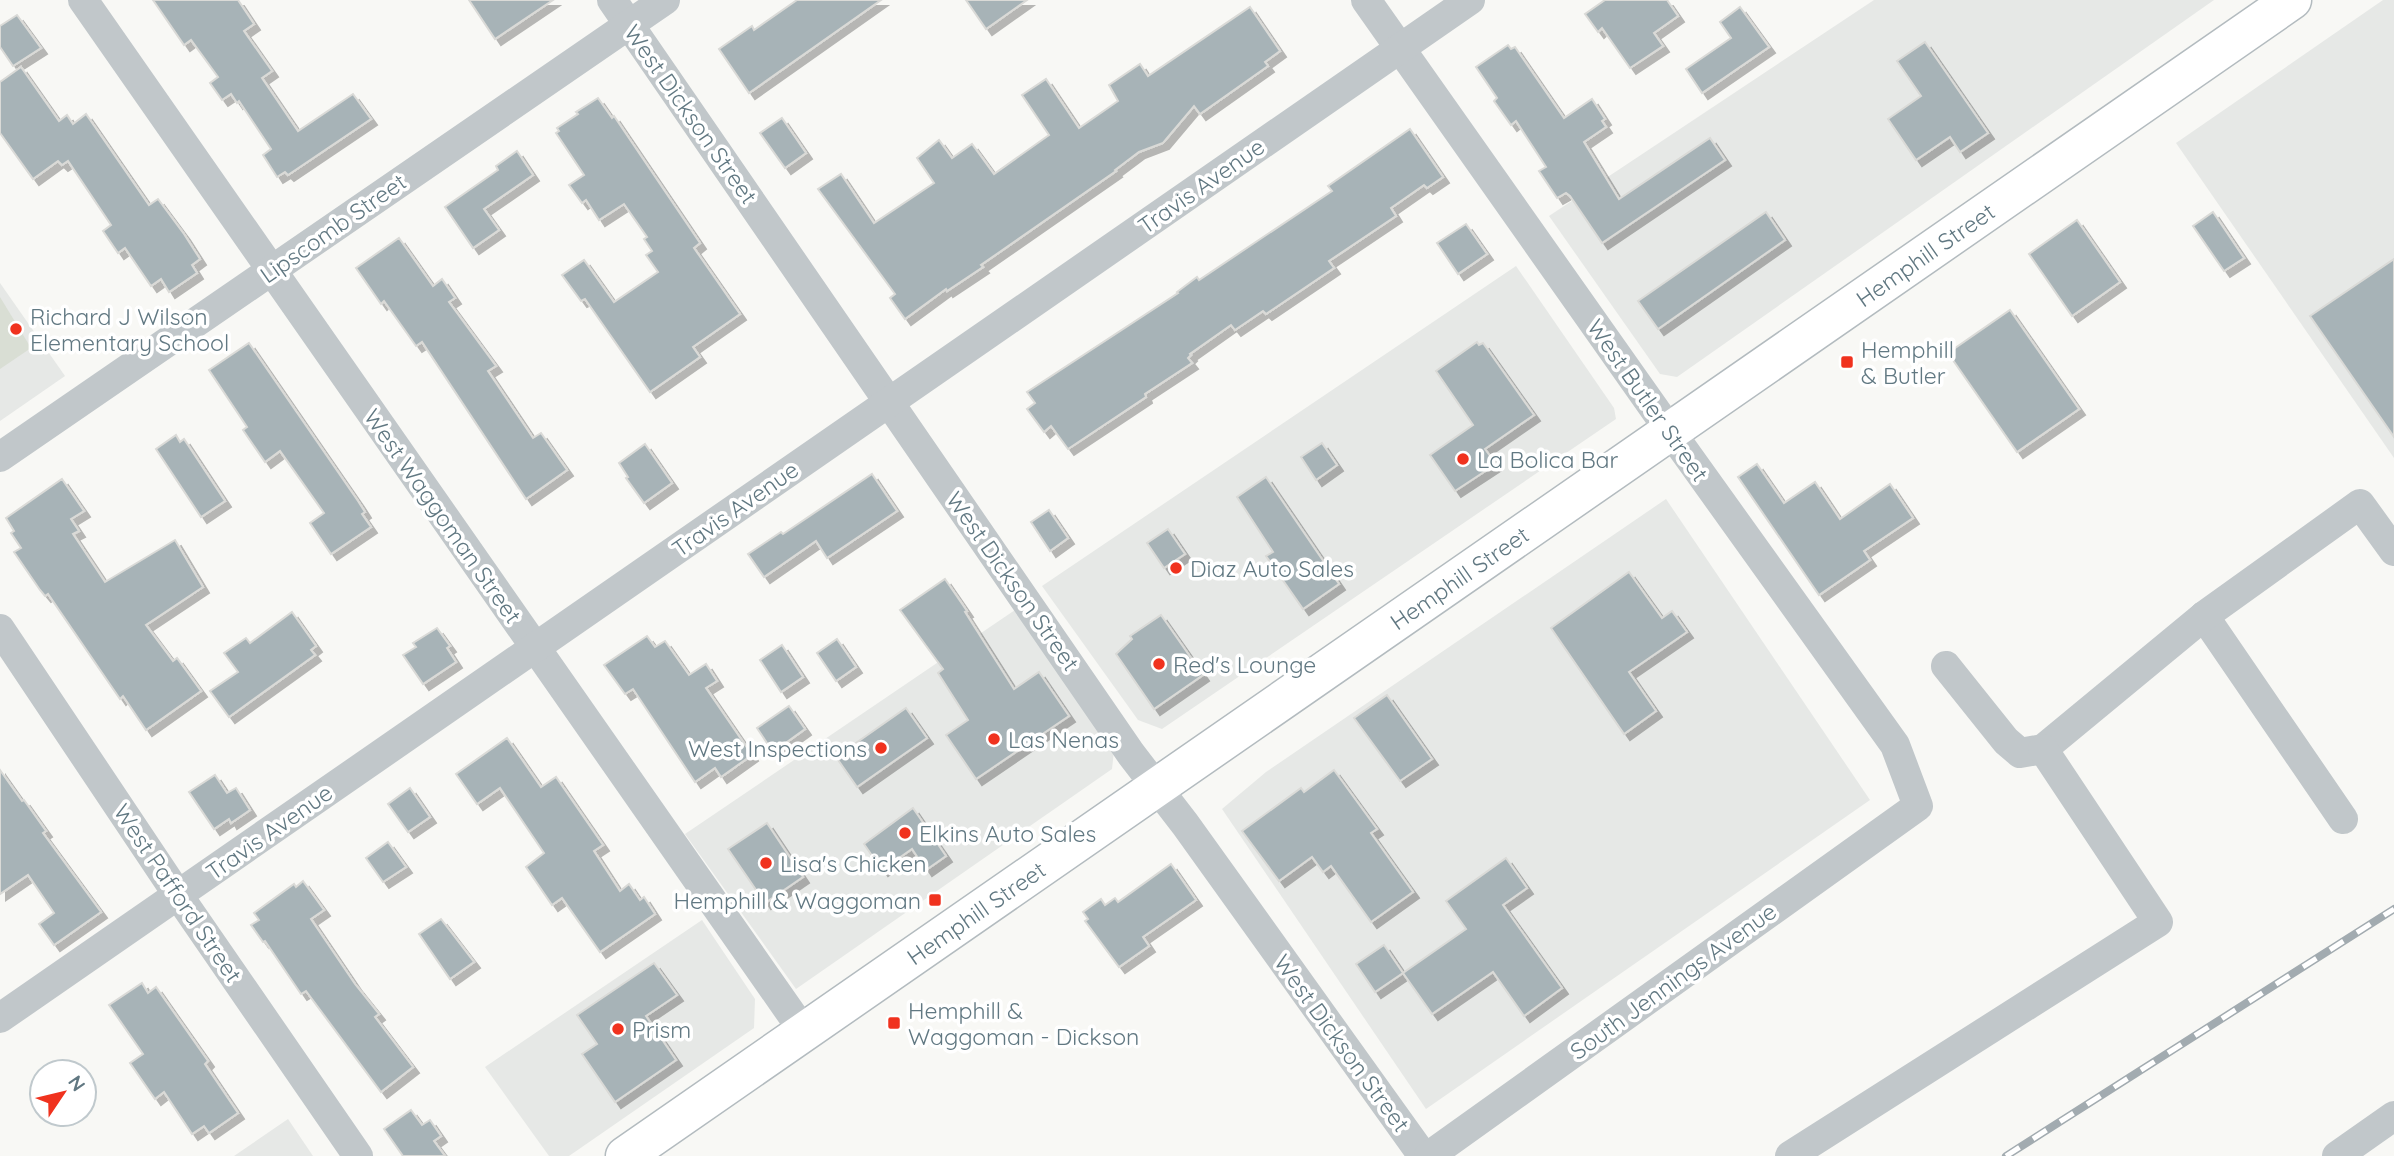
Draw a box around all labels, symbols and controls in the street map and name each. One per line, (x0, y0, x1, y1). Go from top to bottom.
street label: West Dickson Street (618, 19, 764, 209)
street label: Travis Avenue (1132, 132, 1270, 240)
street label: Lipscomb Street (254, 167, 412, 289)
street label: Hemphill Street (1850, 196, 2000, 313)
place label: Richard J Wilson Elementary School (30, 302, 229, 357)
street label: West Butler Street (1581, 313, 1715, 487)
marker: Richard J Wilson Elementary School (8, 321, 24, 337)
place label: Hemphill & Butler (1861, 335, 1954, 390)
marker: Hemphill & Butler (1839, 354, 1855, 370)
street label: West Waggoman Street (358, 403, 528, 629)
place label: La Bolica Bar (1477, 445, 1619, 474)
marker: La Bolica Bar (1455, 451, 1471, 467)
street label: Travis Avenue (666, 455, 804, 563)
street label: West Dickson Street (940, 486, 1086, 676)
street label: Hemphill Street (1384, 519, 1534, 636)
place label: Diaz Auto Sales (1190, 554, 1354, 583)
marker: Diaz Auto Sales (1168, 560, 1184, 576)
place label: Red's Lounge (1173, 650, 1316, 679)
marker: Red's Lounge (1151, 656, 1167, 672)
place label: Las Nenas (1008, 725, 1119, 754)
marker: Las Nenas (986, 731, 1002, 747)
place label: West Inspections (688, 734, 867, 763)
marker: West Inspections (873, 740, 889, 756)
street label: Travis Avenue (200, 778, 338, 886)
street label: West Pafford Street (108, 798, 249, 988)
place label: Elkins Auto Sales (919, 819, 1096, 848)
marker: Elkins Auto Sales (897, 825, 913, 841)
place label: Lisa's Chicken (780, 849, 927, 878)
street label: Hemphill Street (901, 854, 1051, 971)
marker: Lisa's Chicken (758, 855, 774, 871)
place label: Hemphill & Waggoman (673, 886, 921, 915)
marker: Hemphill & Waggoman (927, 892, 943, 908)
street label: South Jennings Avenue (1564, 896, 1782, 1066)
street label: West Dickson Street (1268, 949, 1416, 1138)
place label: Hemphill & Waggoman - Dickson (908, 996, 1139, 1051)
place label: Prism (632, 1015, 691, 1044)
marker: Hemphill & Waggoman - Dickson (886, 1015, 902, 1031)
marker: Prism (610, 1021, 626, 1037)
north arrow (28, 1058, 98, 1128)
text: N (63, 1071, 91, 1096)

